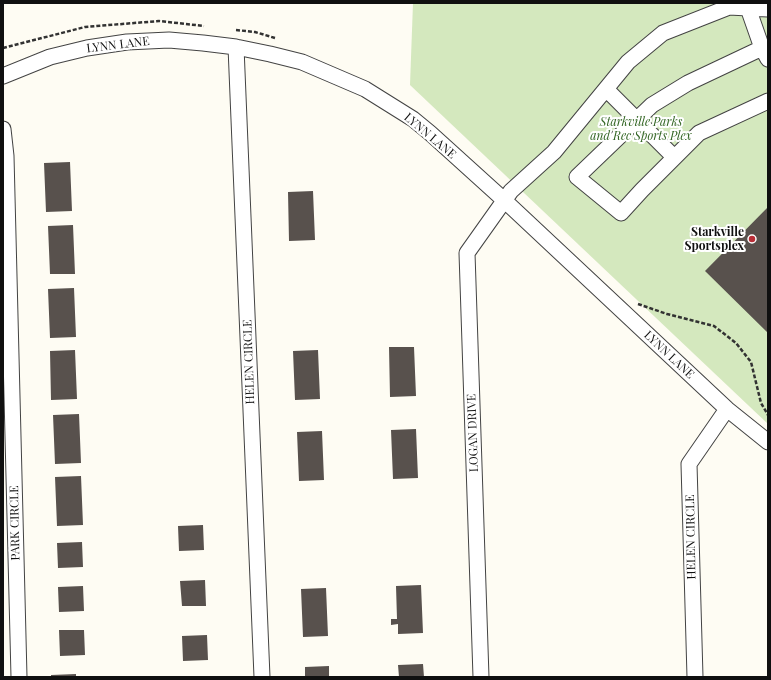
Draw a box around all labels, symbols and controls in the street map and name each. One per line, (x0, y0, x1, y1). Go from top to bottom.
street label: LYNN LANE (86, 34, 150, 56)
street label: LYNN LANE (401, 110, 459, 162)
park label: Starkville Parks and Rec Sports Plex (590, 115, 692, 143)
place label: Starkville Sportsplex (685, 225, 744, 253)
marker: Starkville Sportsplex (747, 234, 757, 244)
street label: HELEN CIRCLE (240, 319, 258, 405)
street label: LYNN LANE (641, 328, 697, 382)
street label: LOGAN DRIVE (464, 394, 482, 472)
street label: PARK CIRCLE (7, 485, 23, 561)
street label: HELEN CIRCLE (683, 494, 699, 580)

